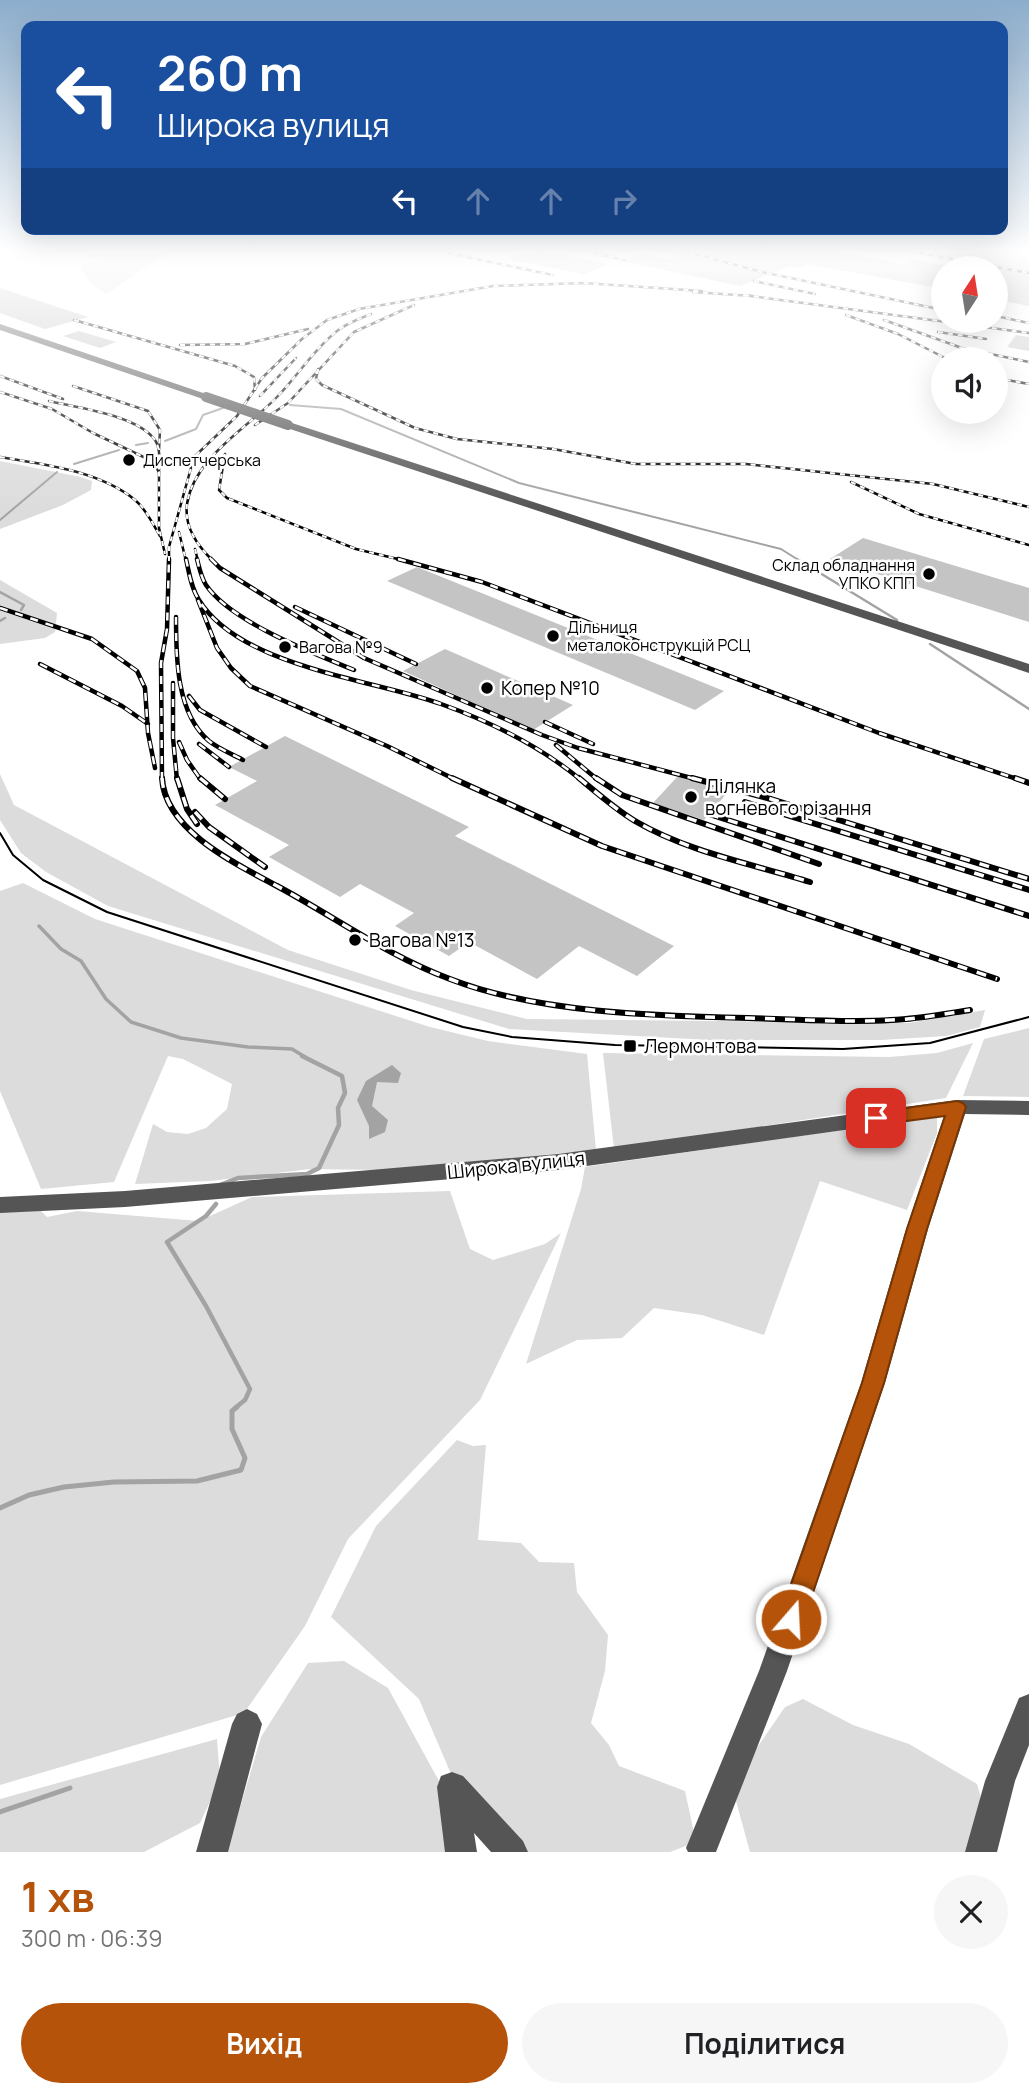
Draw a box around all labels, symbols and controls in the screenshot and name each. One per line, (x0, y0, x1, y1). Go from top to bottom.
text: 260 m (157, 39, 303, 106)
icon: left (42, 49, 133, 140)
text: Широка вулиця (157, 103, 390, 147)
icon: left (386, 182, 424, 220)
icon: ahead (459, 182, 497, 220)
icon: ahead (532, 182, 570, 220)
icon: right (605, 182, 643, 220)
north arrow (931, 256, 1008, 332)
map controls (931, 256, 1008, 424)
button: sound (931, 347, 1008, 424)
place label: Диспетчерська (143, 449, 261, 471)
marker: Диспетчерська (121, 452, 137, 468)
place label: Склад обладнання УПКО КПП (772, 554, 915, 594)
marker: Склад обладнання УПКО КПП (921, 566, 937, 582)
place label: Дільниця металоконструкцій РСЦ (567, 616, 751, 656)
marker: Дільниця металоконструкцій РСЦ (545, 628, 561, 644)
place label: Вагова №9 (299, 636, 383, 658)
marker: Вагова №9 (277, 639, 293, 655)
place label: Копер №10 (501, 675, 600, 701)
marker: Копер №10 (479, 680, 495, 696)
place label: Ділянка вогневого різання (705, 773, 872, 821)
marker: Ділянка вогневого різання (683, 789, 699, 805)
place label: Вагова №13 (369, 927, 475, 953)
marker: Вагова №13 (347, 932, 363, 948)
place label: Лермонтова (644, 1033, 757, 1059)
marker: Лермонтова (622, 1038, 638, 1054)
pin (846, 1088, 906, 1148)
icon: arrive (857, 1099, 895, 1137)
street label: Широка вулиця (446, 1145, 586, 1185)
position arrow (754, 1582, 828, 1656)
text: 1 хв (21, 1867, 95, 1925)
button: close (934, 1875, 1008, 1949)
text: 300 m · 06:39 (21, 1922, 162, 1954)
button: Вихід (21, 2003, 508, 2083)
button: Поділитися (522, 2003, 1008, 2083)

